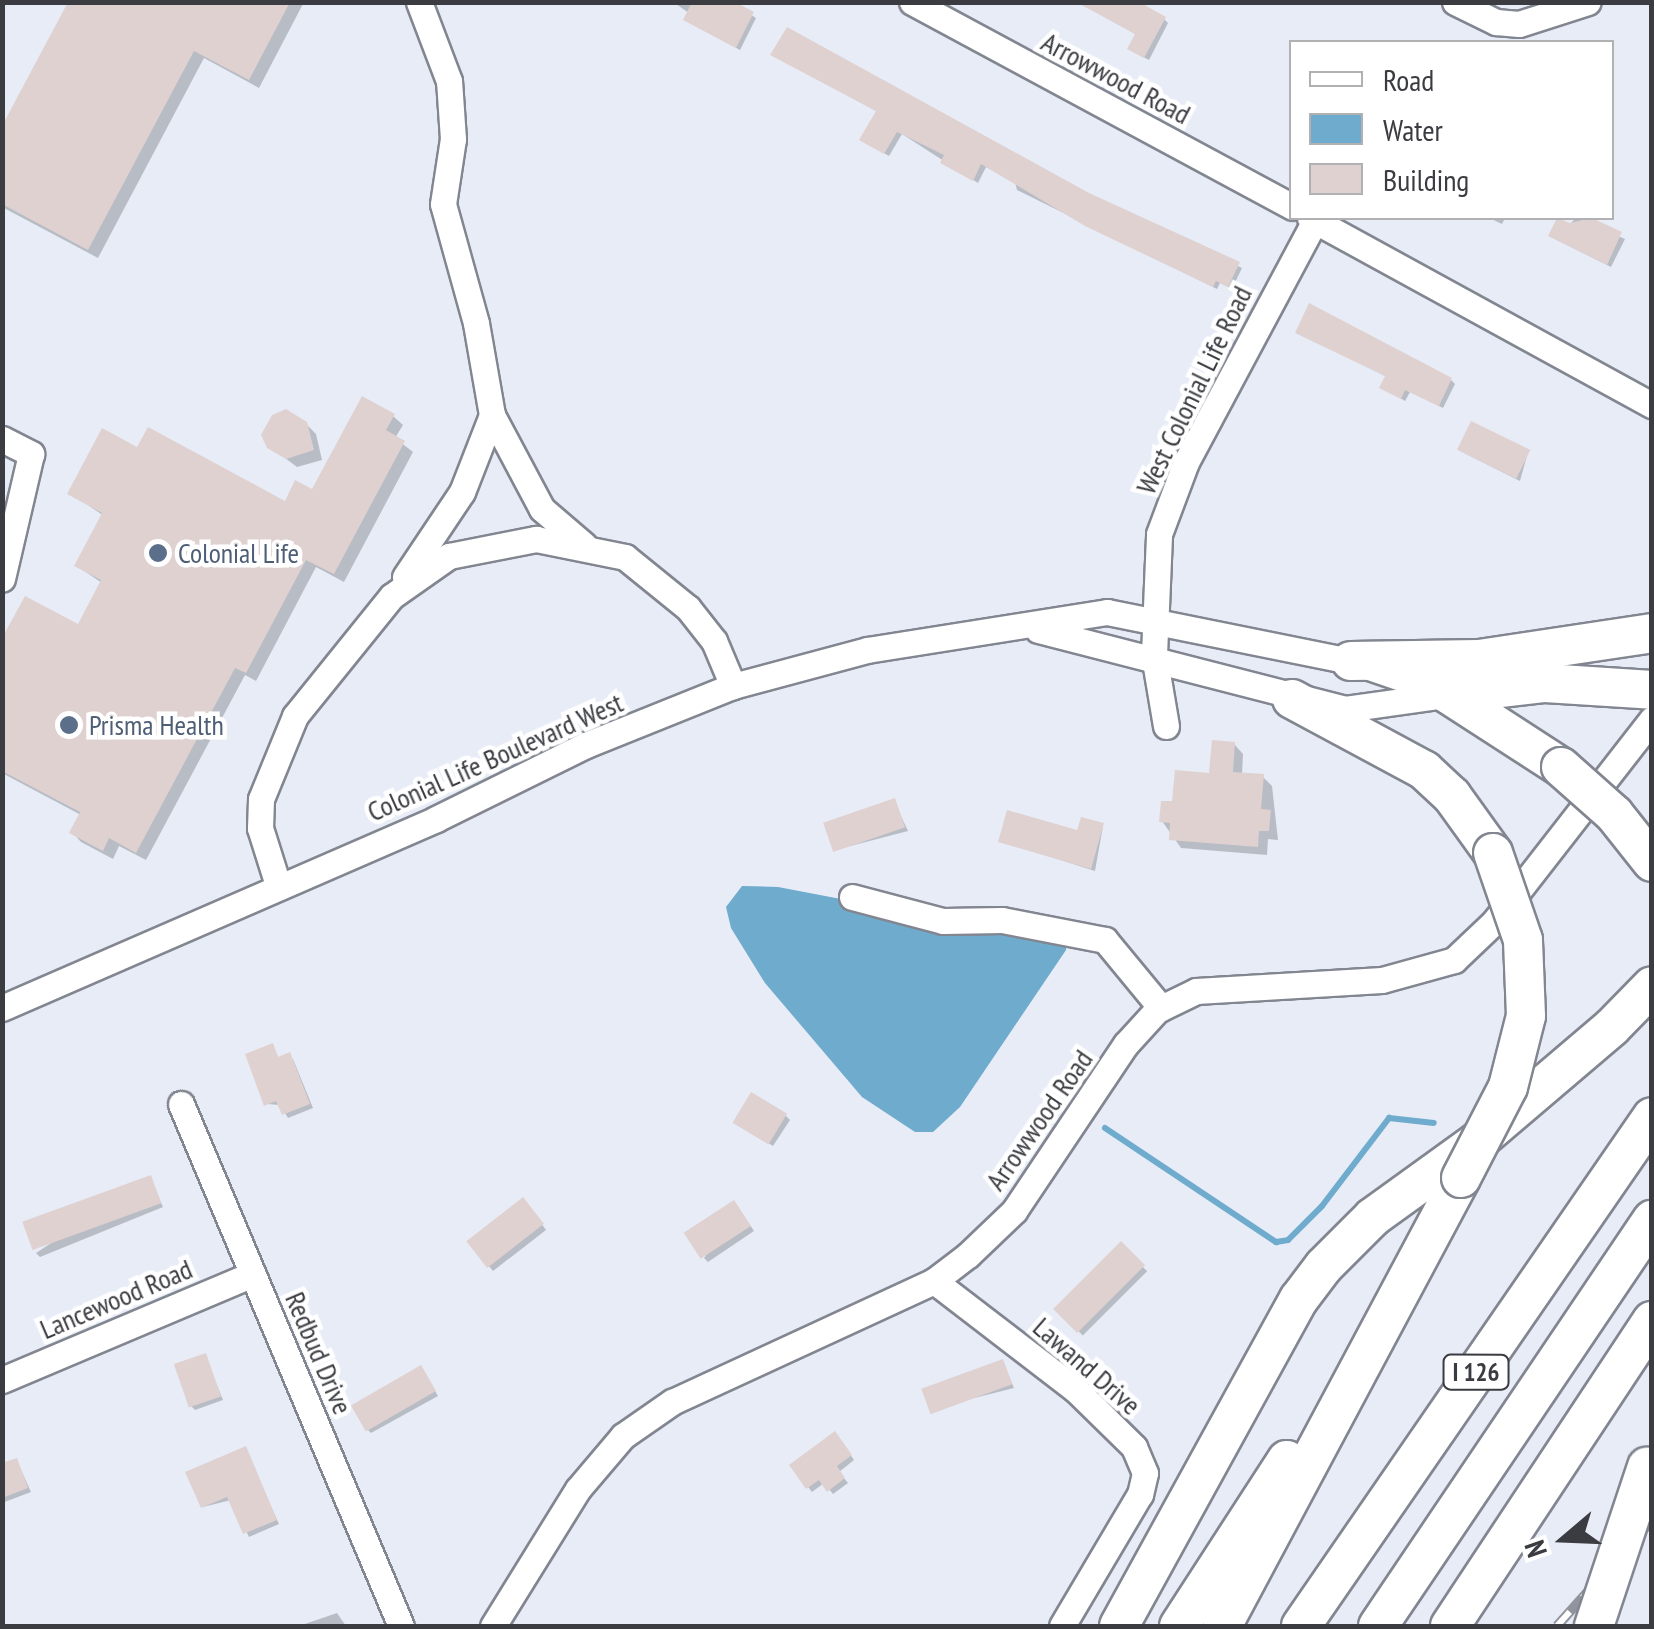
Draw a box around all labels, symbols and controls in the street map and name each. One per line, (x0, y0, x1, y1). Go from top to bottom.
street label: Arrowwood Road (1036, 25, 1196, 131)
legend (1289, 40, 1614, 220)
text: Road (1383, 60, 1434, 99)
text: Water (1383, 110, 1443, 149)
text: Building (1383, 160, 1469, 199)
street label: West Colonial Life Road (1129, 281, 1259, 499)
place label: Colonial Life (178, 536, 299, 570)
marker: Colonial Life (147, 542, 169, 564)
street label: Colonial Life Boulevard West (362, 685, 628, 829)
place label: Prisma Health (89, 708, 224, 742)
marker: Prisma Health (58, 714, 80, 736)
street label: Arrowwood Road (978, 1043, 1100, 1197)
street label: Lancewood Road (35, 1252, 197, 1346)
street label: Redbud Drive (278, 1287, 360, 1419)
street label: Lawand Drive (1026, 1310, 1148, 1422)
road number: I 126 (1441, 1352, 1511, 1392)
north arrow (1514, 1489, 1614, 1589)
text: N (1515, 1536, 1555, 1562)

